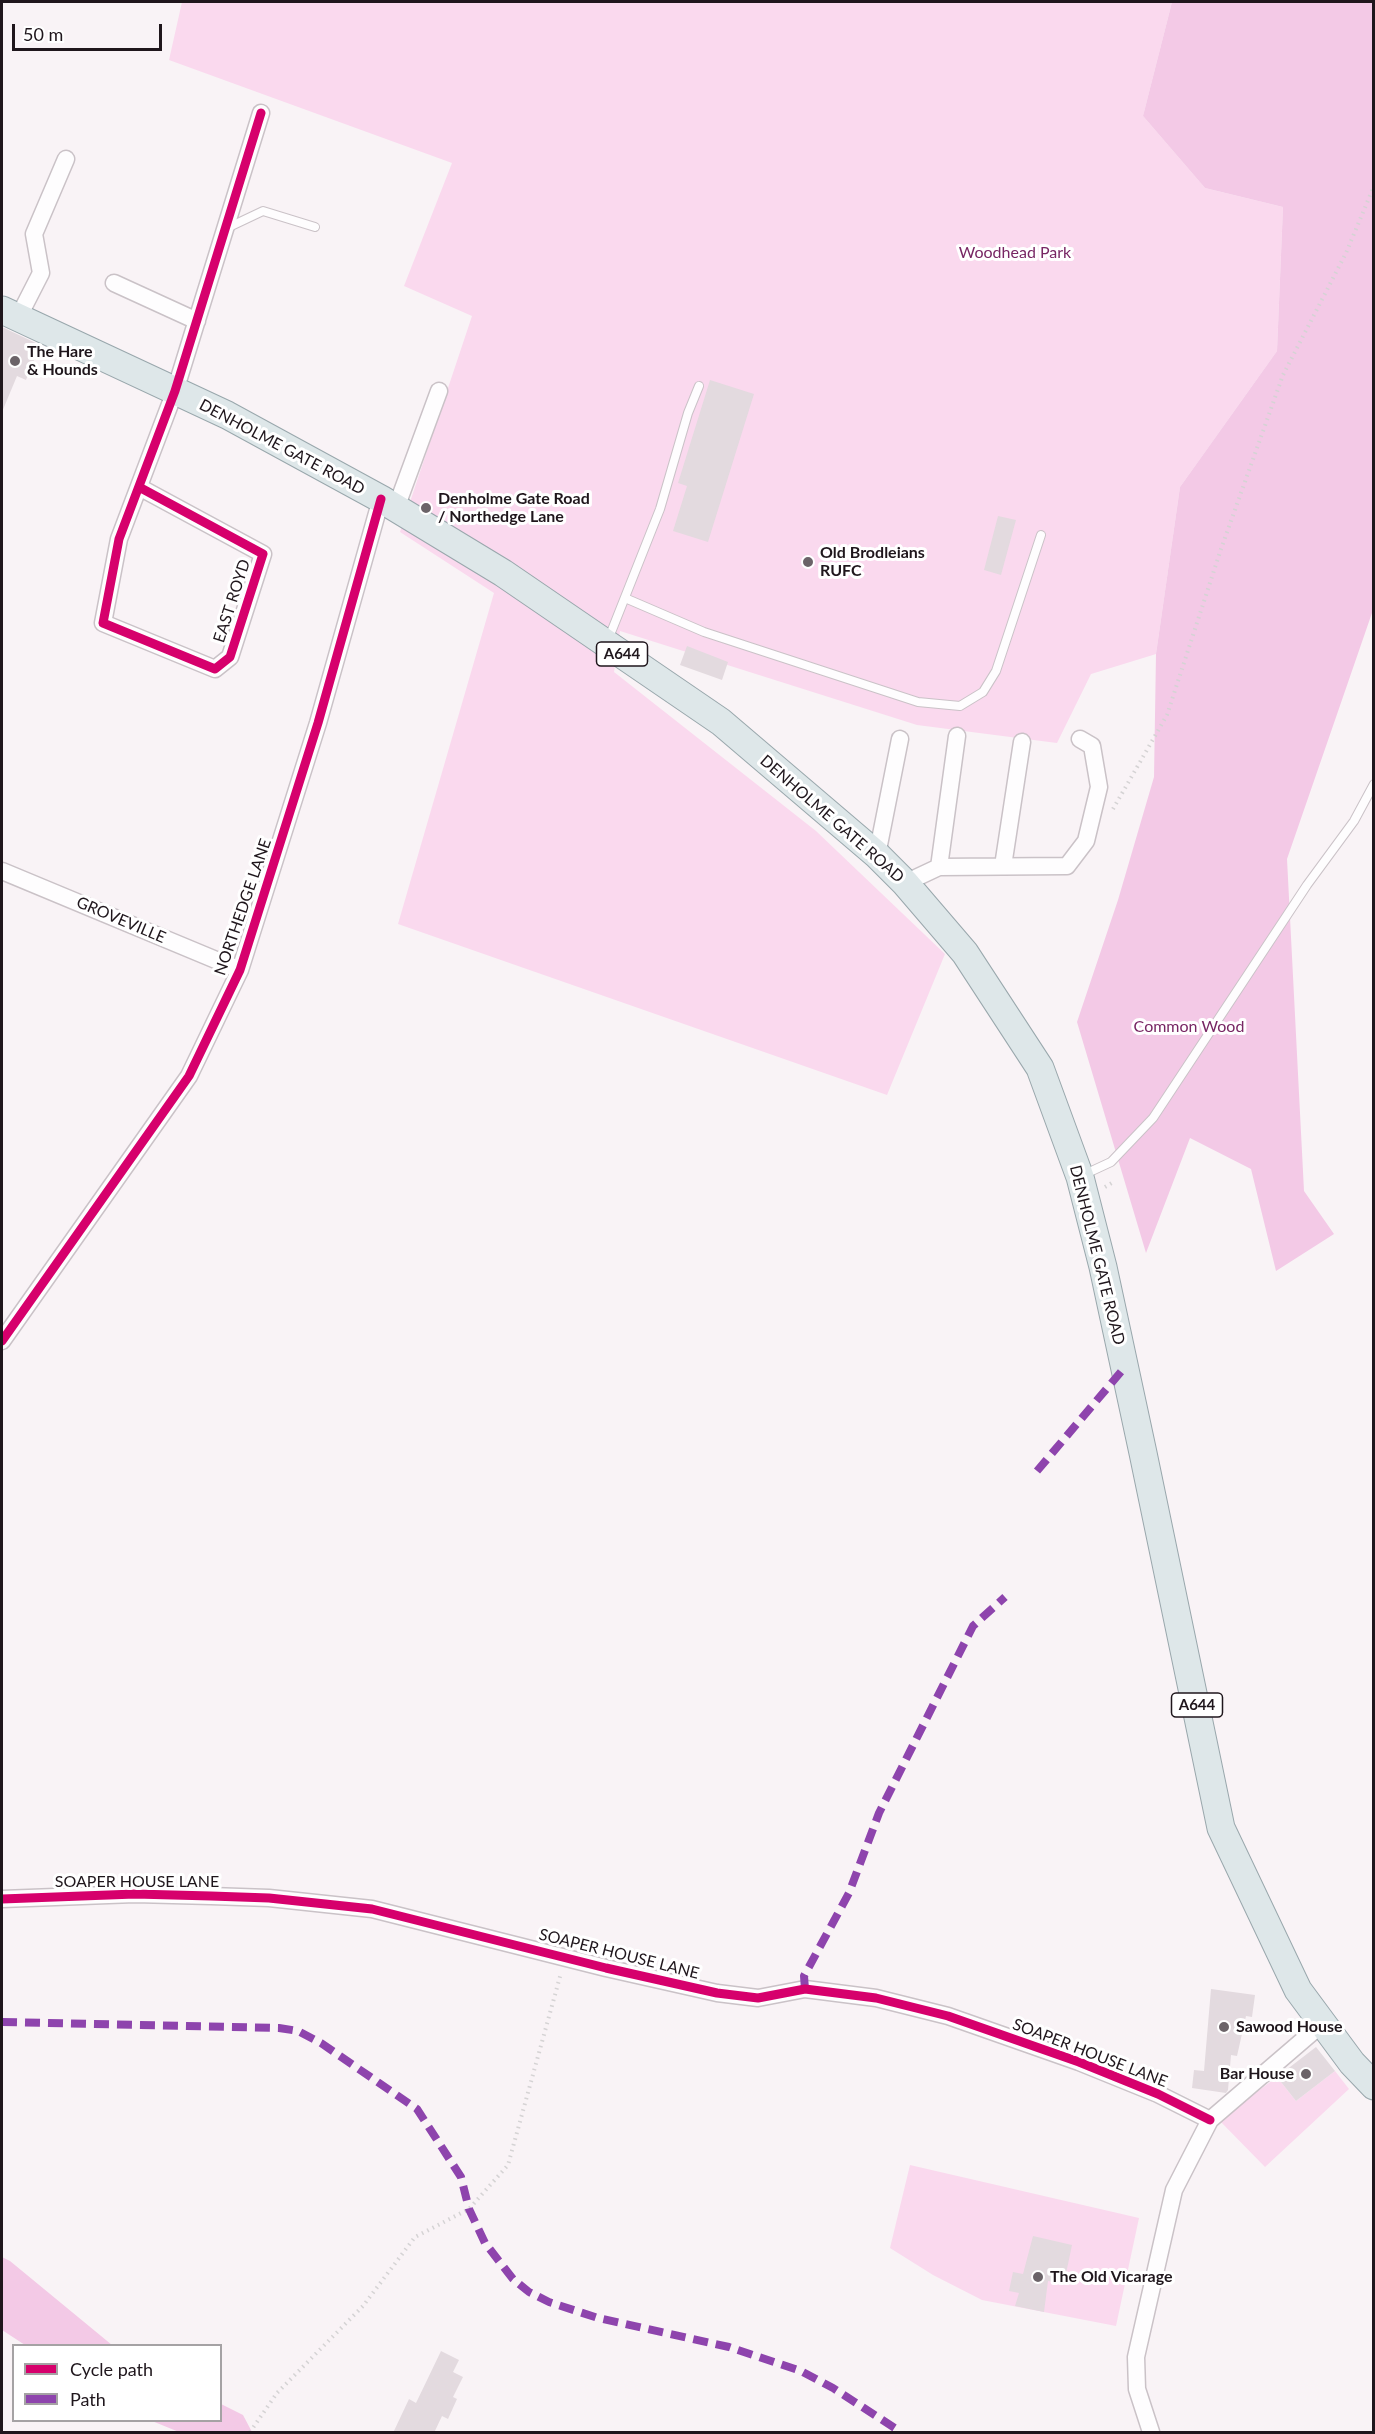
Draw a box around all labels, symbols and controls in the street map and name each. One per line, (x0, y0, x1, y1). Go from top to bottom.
scale bar (15, 12, 165, 50)
text: 50 m (23, 23, 63, 45)
park label: Woodhead Park (959, 243, 1071, 263)
place label: The Hare & Hounds (27, 342, 98, 380)
marker: The Hare & Hounds (8, 354, 22, 368)
street label: DENHOLME GATE ROAD (196, 395, 368, 499)
place label: Denholme Gate Road / Northedge Lane (438, 489, 590, 527)
marker: Denholme Gate Road / Northedge Lane (419, 501, 433, 515)
place label: Old Brodleians RUFC (820, 543, 925, 581)
marker: Old Brodleians RUFC (801, 555, 815, 569)
street label: EAST ROYD (209, 557, 255, 645)
road number: A644 (596, 642, 648, 666)
street label: DENHOLME GATE ROAD (756, 751, 908, 887)
street label: NORTHEDGE LANE (211, 836, 275, 978)
street label: GROVEVILLE (73, 893, 169, 947)
park label: Common Wood (1134, 1017, 1244, 1037)
street label: DENHOLME GATE ROAD (1065, 1163, 1129, 1347)
road number: A644 (1172, 1693, 1222, 1717)
street label: SOAPER HOUSE LANE (55, 1872, 219, 1892)
street label: SOAPER HOUSE LANE (537, 1925, 701, 1983)
street label: SOAPER HOUSE LANE (1010, 2015, 1170, 2091)
place label: Sawood House (1236, 2017, 1343, 2037)
marker: Sawood House (1217, 2020, 1231, 2034)
place label: Bar House (1220, 2064, 1294, 2084)
marker: Bar House (1299, 2067, 1313, 2081)
place label: The Old Vicarage (1050, 2267, 1172, 2287)
marker: The Old Vicarage (1031, 2270, 1045, 2284)
legend (12, 2344, 222, 2422)
text: Cycle path (70, 2358, 153, 2380)
text: Path (70, 2388, 106, 2410)

